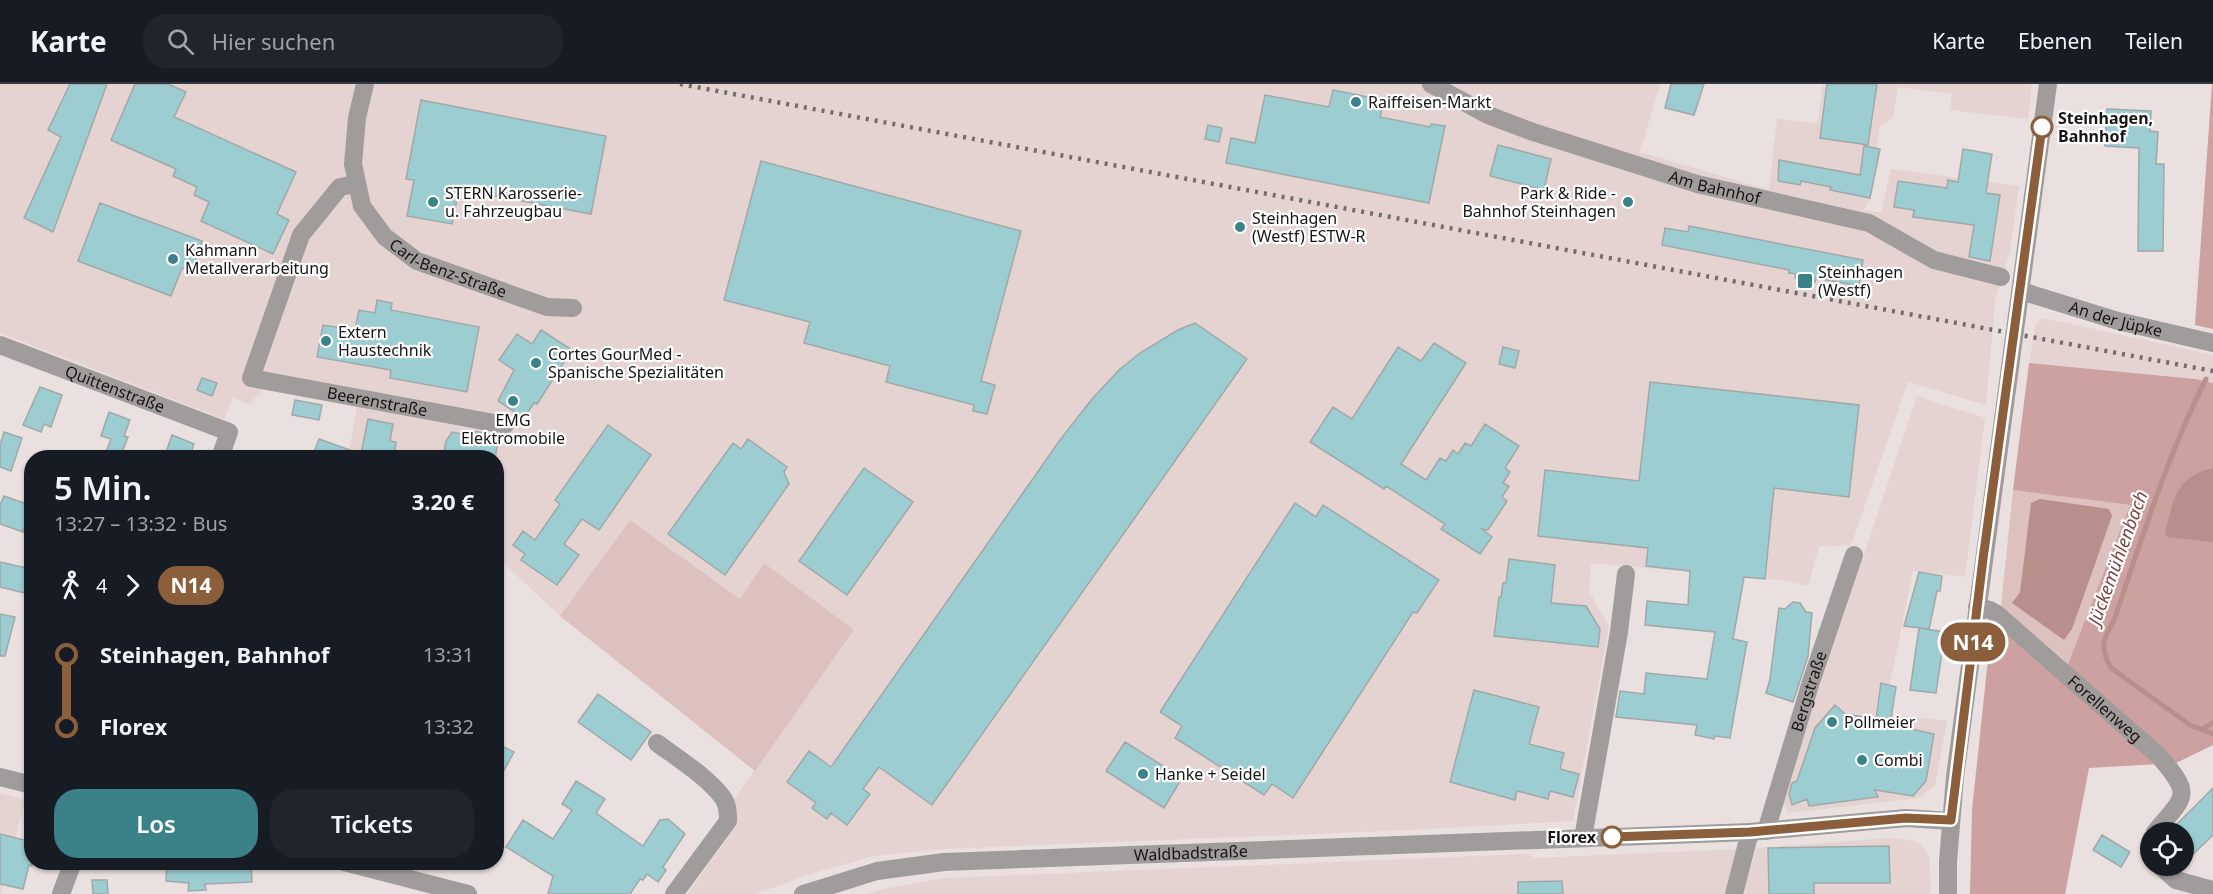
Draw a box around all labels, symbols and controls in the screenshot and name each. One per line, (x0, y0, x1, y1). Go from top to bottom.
search box (143, 14, 563, 68)
text: Karte (30, 22, 107, 60)
icon: search (164, 25, 197, 58)
text: Hier suchen (212, 26, 335, 56)
text: Karte (1932, 27, 1985, 55)
text: Ebenen (2018, 27, 2092, 55)
text: Teilen (2125, 27, 2183, 55)
place label: Raiffeisen-Markt (1368, 91, 1492, 113)
marker: Raiffeisen-Markt (1349, 95, 1363, 109)
place label: Steinhagen, Bahnhof (2058, 107, 2153, 147)
marker: Steinhagen, Bahnhof (2031, 116, 2053, 138)
street label: Am Bahnhof (1666, 165, 1764, 209)
place label: STERN Karosserie- u. Fahrzeugbau (445, 182, 582, 222)
place label: Park & Ride - Bahnhof Steinhagen (1462, 182, 1616, 222)
marker: STERN Karosserie- u. Fahrzeugbau (426, 195, 440, 209)
marker: Park & Ride - Bahnhof Steinhagen (1621, 195, 1635, 209)
place label: Steinhagen (Westf) ESTW-R (1252, 207, 1366, 247)
marker: Steinhagen (Westf) ESTW-R (1233, 220, 1247, 234)
street label: Carl-Benz-Straße (385, 233, 510, 303)
place label: Kahmann Metallverarbeitung (185, 239, 329, 279)
marker: Kahmann Metallverarbeitung (166, 252, 180, 266)
place label: Steinhagen (Westf) (1818, 261, 1903, 301)
marker: Steinhagen (Westf) (1796, 272, 1814, 290)
street label: An der Jüpke (2067, 296, 2165, 342)
place label: Extern Haustechnik (338, 321, 432, 361)
marker: Extern Haustechnik (319, 334, 333, 348)
place label: Cortes GourMed - Spanische Spezialitäten (548, 343, 724, 383)
marker: Cortes GourMed - Spanische Spezialitäten (529, 356, 543, 370)
street label: Quittenstraße (62, 360, 168, 418)
street label: Beerenstraße (325, 381, 429, 421)
marker: EMG Elektromobile (506, 394, 520, 408)
place label: EMG Elektromobile (461, 409, 565, 449)
text: 5 Min. (54, 465, 152, 510)
text: 3.20 € (412, 486, 474, 516)
water label: Jückemühlenbach (2081, 487, 2152, 631)
text: 13:27 – 13:32 · Bus (54, 510, 227, 537)
icon: walk (54, 569, 87, 602)
icon: forward (116, 569, 149, 602)
text: N14 (170, 571, 212, 599)
text: 4 (96, 572, 107, 599)
line badge: N14 (1938, 622, 2008, 662)
text: N14 (1952, 628, 1994, 656)
text: Steinhagen, Bahnhof (100, 639, 329, 669)
text: 13:31 (423, 641, 474, 668)
street label: Bergstraße (1786, 648, 1832, 734)
street label: Forellenweg (2063, 670, 2147, 747)
text: Florex (100, 711, 167, 741)
place label: Pollmeier (1844, 711, 1916, 733)
text: 13:32 (423, 713, 474, 740)
marker: Pollmeier (1825, 715, 1839, 729)
place label: Combi (1874, 749, 1923, 771)
marker: Combi (1855, 753, 1869, 767)
place label: Hanke + Seidel (1155, 763, 1266, 785)
marker: Hanke + Seidel (1136, 767, 1150, 781)
button: Los (54, 789, 258, 858)
button: Tickets (270, 789, 474, 858)
map controls (2140, 822, 2194, 876)
button: locate (2140, 822, 2194, 876)
place label: Florex (1547, 826, 1597, 848)
marker: Florex (1601, 826, 1623, 848)
street label: Waldbadstraße (1133, 840, 1248, 866)

